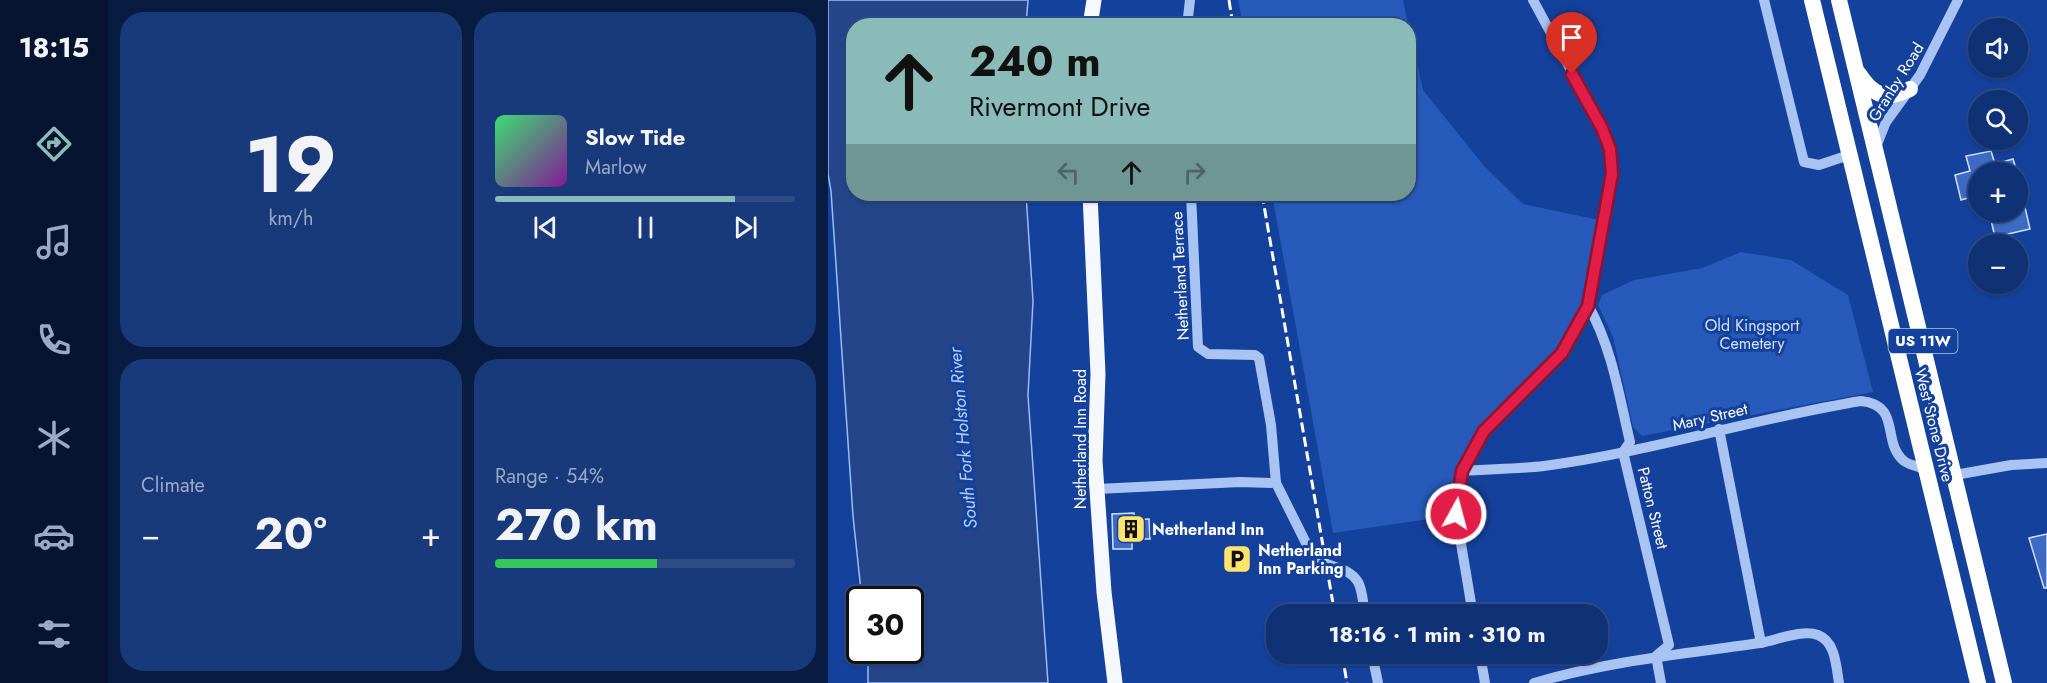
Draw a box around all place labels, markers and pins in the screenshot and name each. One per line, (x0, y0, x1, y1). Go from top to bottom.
pin (1546, 12, 1597, 74)
building icon: Netherland Inn (1115, 513, 1147, 545)
place label: Netherland Inn (1152, 518, 1264, 541)
place label: Netherland Inn Parking (1258, 539, 1344, 580)
parking icon: Netherland Inn Parking (1221, 543, 1253, 575)

